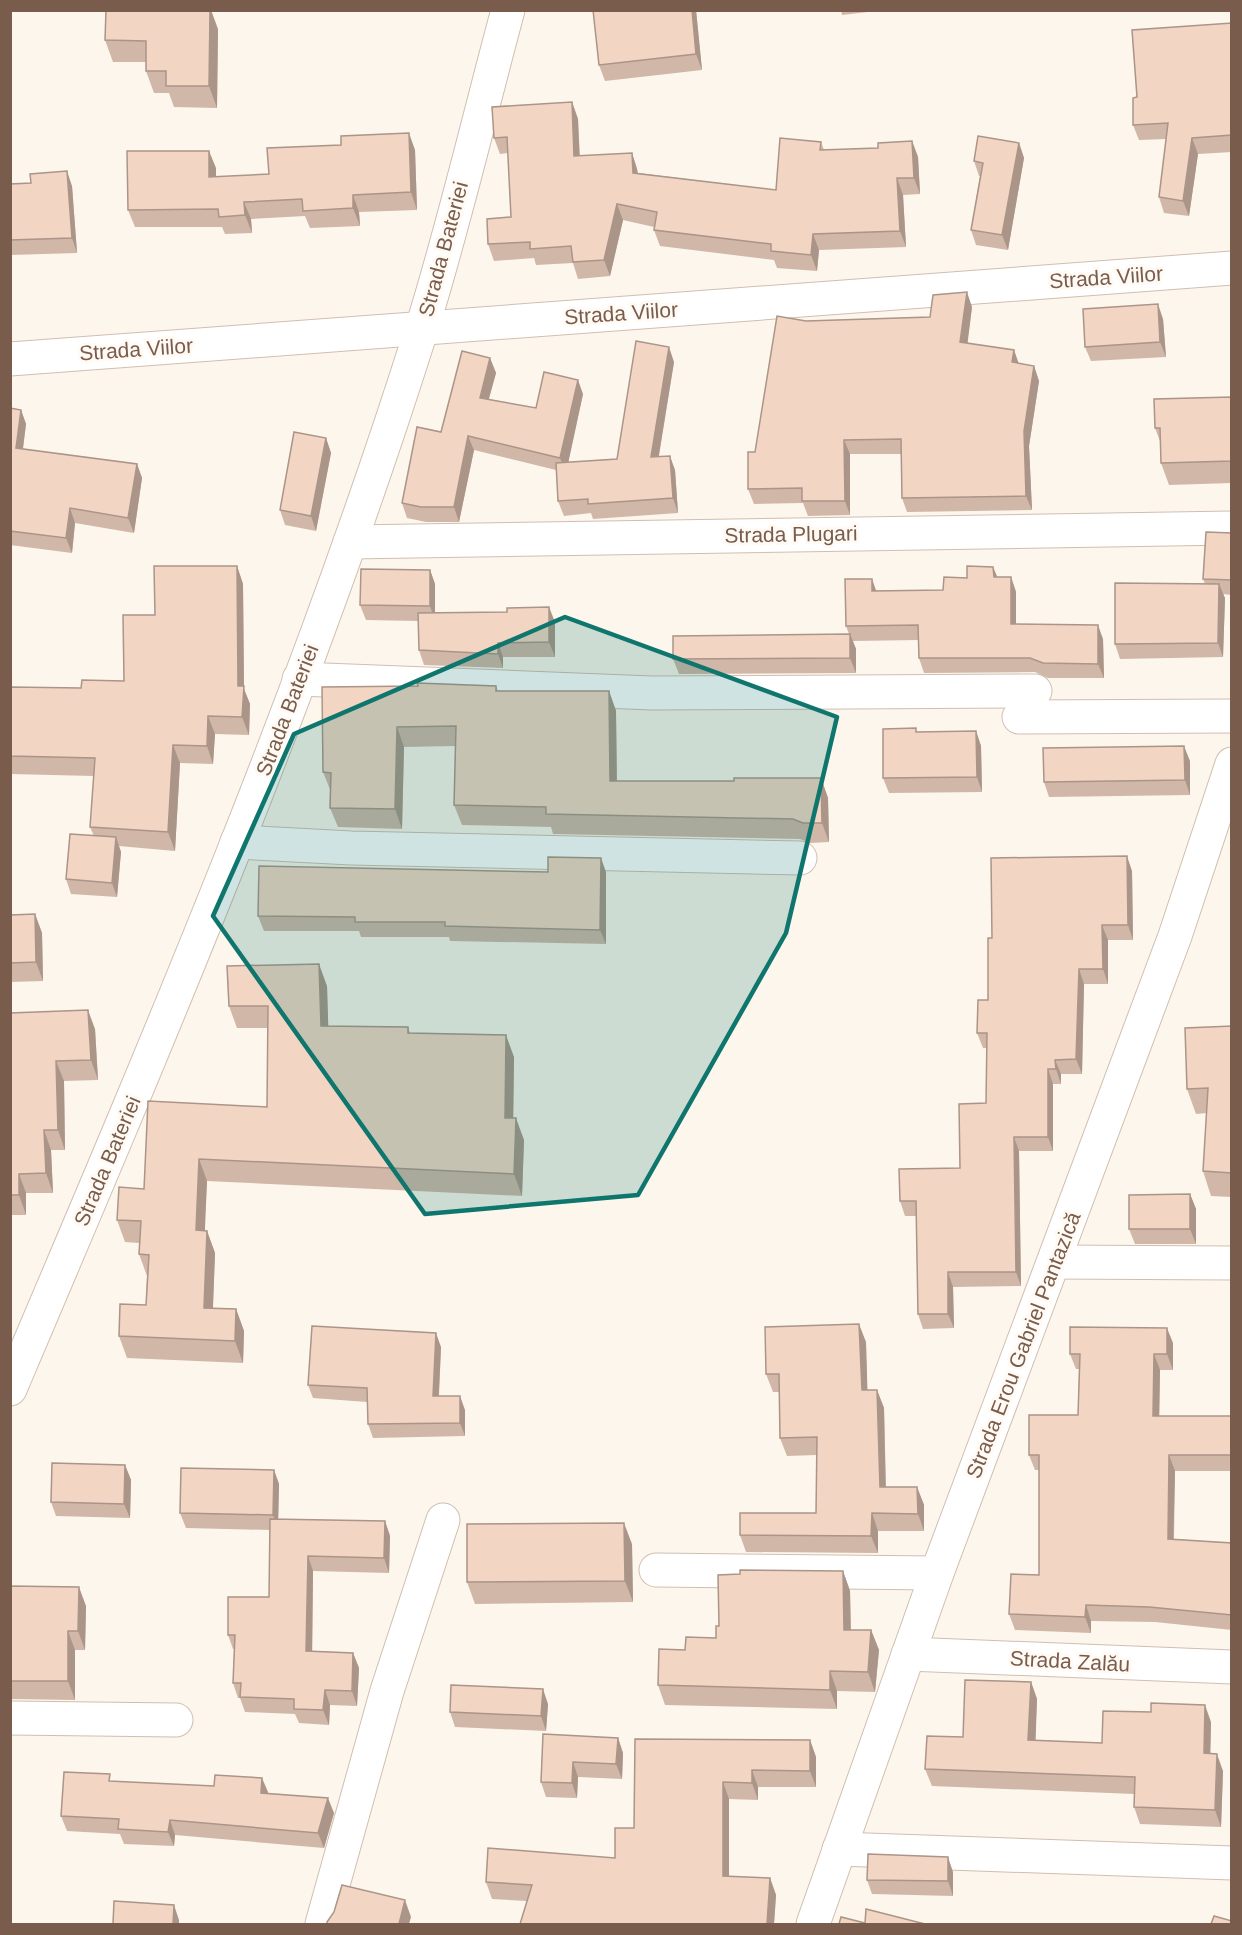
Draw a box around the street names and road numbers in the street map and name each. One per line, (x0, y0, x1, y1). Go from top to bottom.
street label: Strada Bateriei (414, 179, 472, 319)
street label: Strada Viilor (1048, 262, 1164, 292)
street label: Strada Viilor (563, 298, 679, 328)
street label: Strada Viilor (78, 334, 194, 364)
street label: Strada Plugari (724, 521, 858, 547)
street label: Strada Bateriei (251, 641, 323, 779)
street label: Strada Bateriei (69, 1093, 145, 1229)
street label: Strada Erou Gabriel Pantazică (961, 1208, 1085, 1482)
street label: Strada Zalău (1009, 1646, 1131, 1676)

